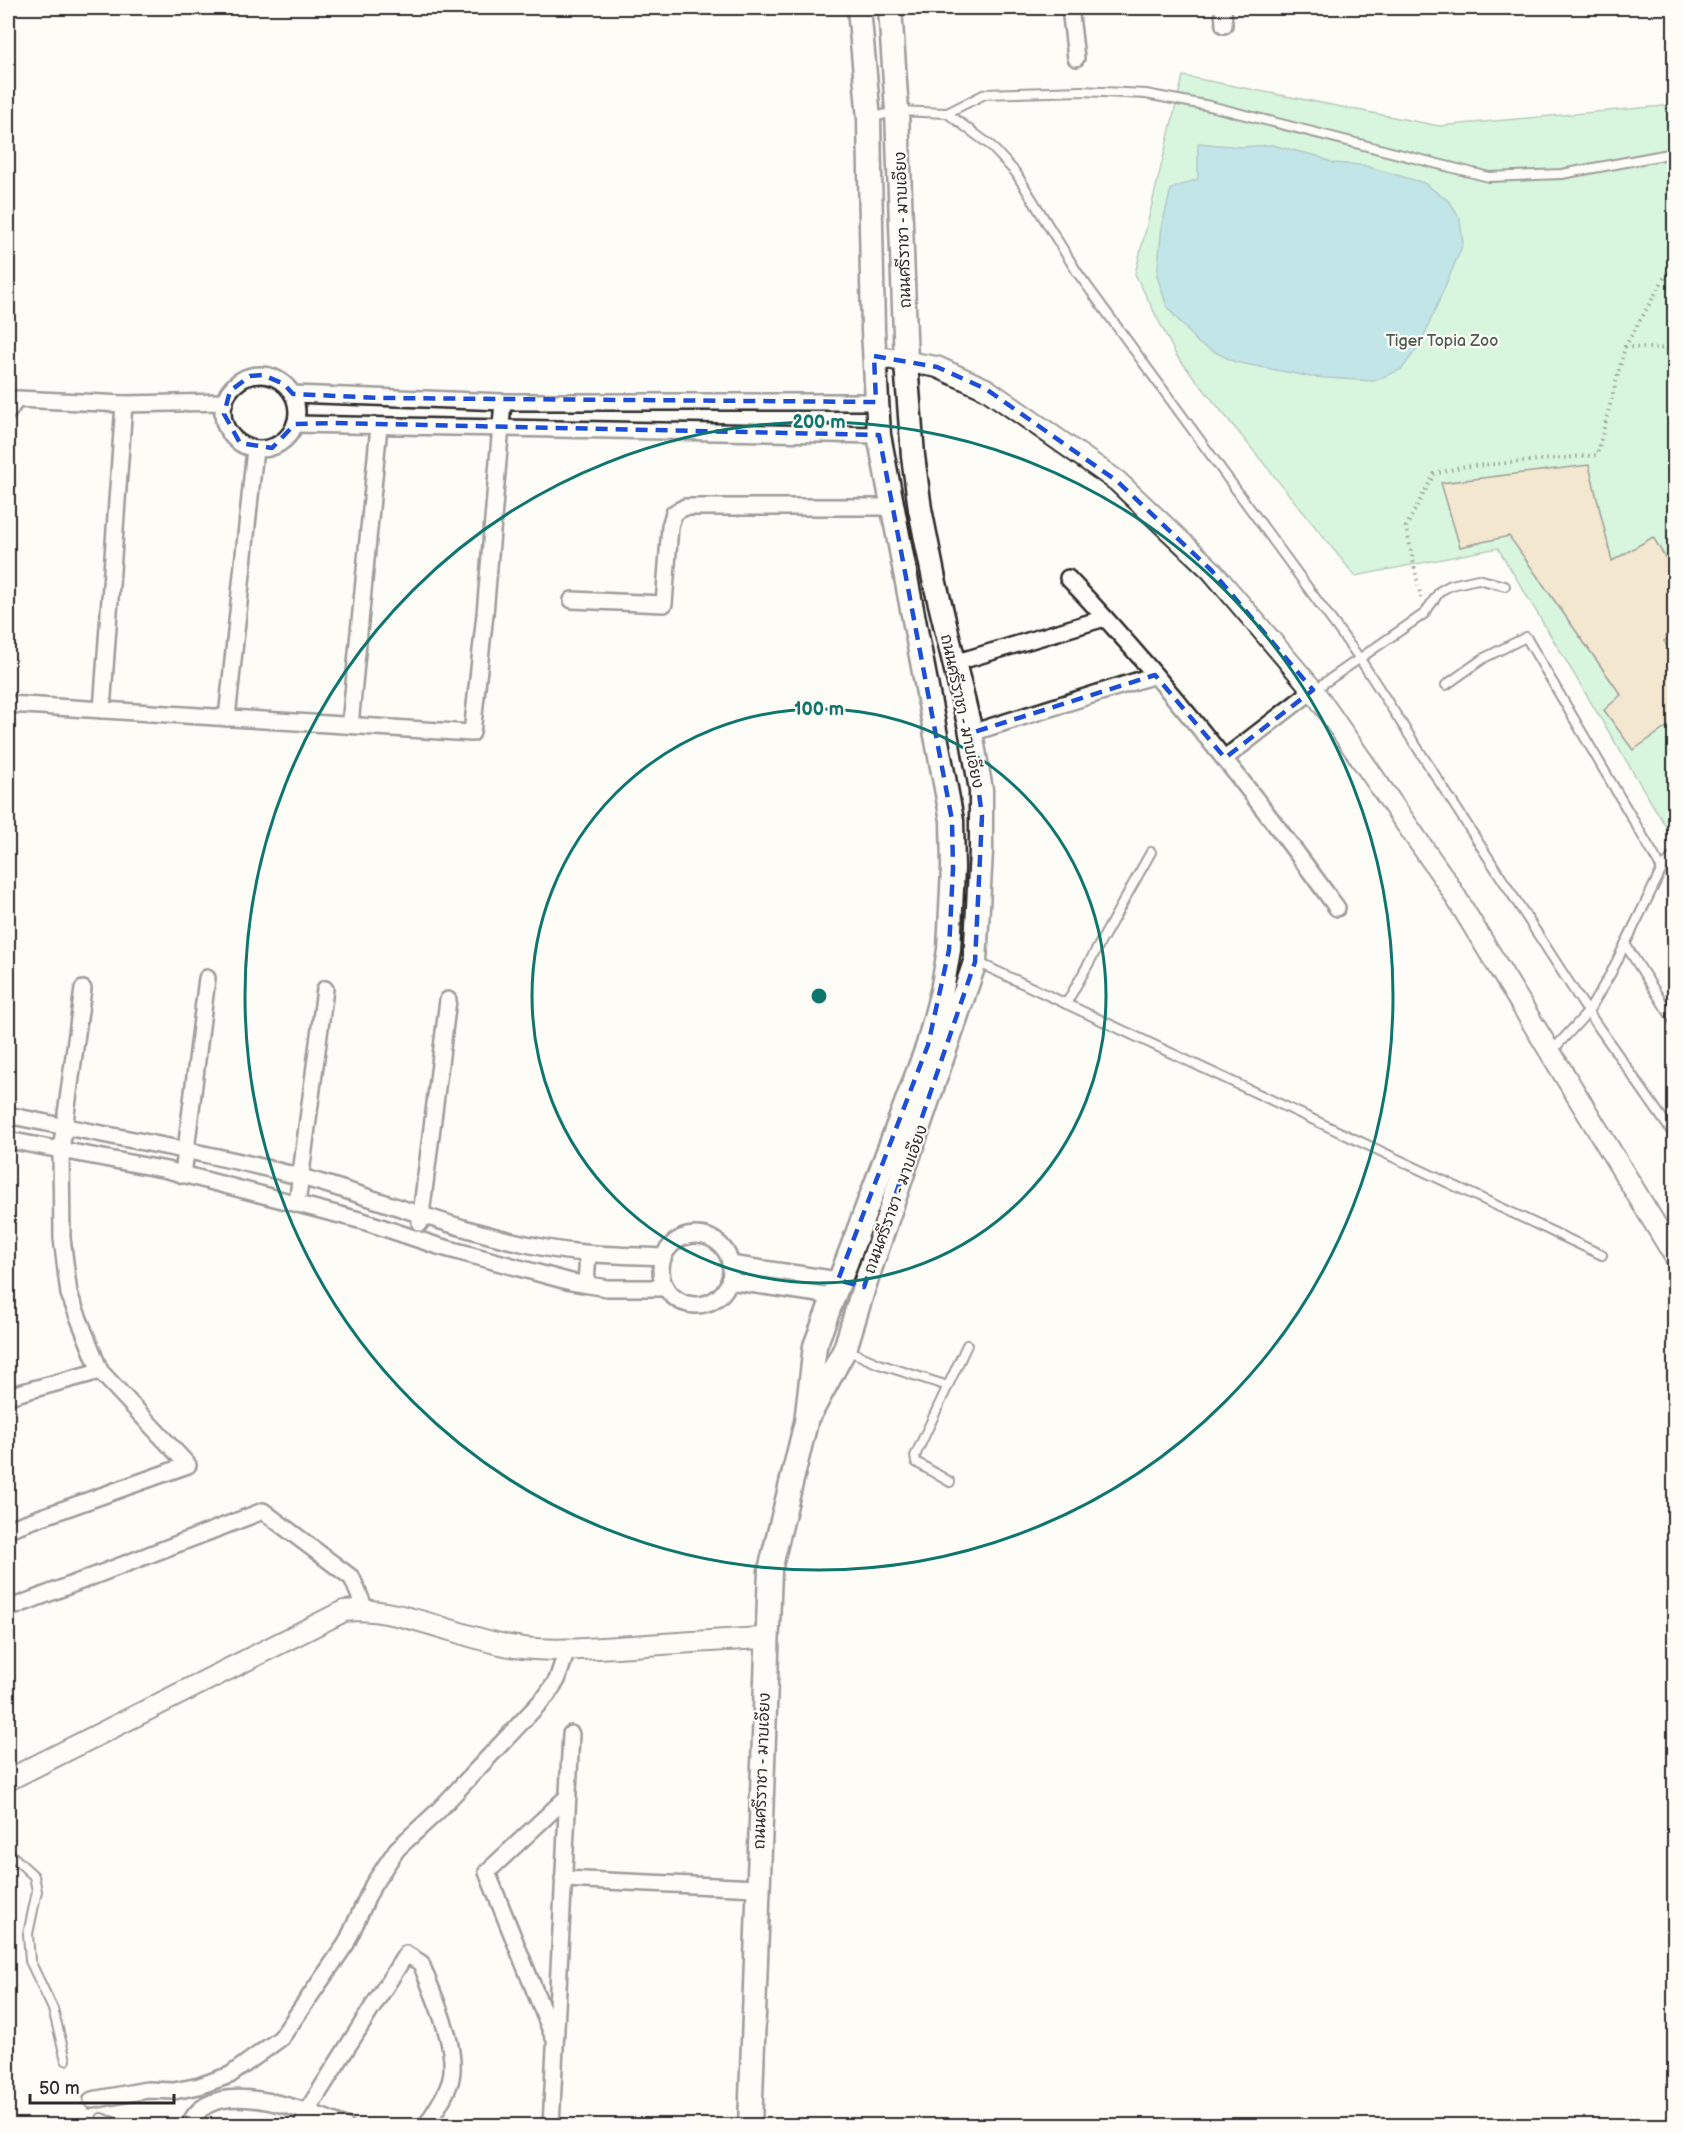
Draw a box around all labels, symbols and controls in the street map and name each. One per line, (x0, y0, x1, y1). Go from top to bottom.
street label: ถนนศรีราชา - มาบเอียง (889, 151, 916, 309)
park label: Tiger Topia Zoo (1386, 332, 1498, 351)
text: 200 m (792, 412, 846, 433)
street label: ถนนศรีราชา - มาบเอียง (936, 632, 989, 790)
text: 100 m (794, 699, 844, 720)
centre of rings (809, 986, 829, 1006)
street label: ถนนศรีราชา - มาบเอียง (859, 1122, 932, 1276)
street label: ถนนศรีราชา - มาบเอียง (748, 1692, 775, 1850)
scale bar (30, 2067, 174, 2105)
text: 50 m (39, 2078, 80, 2099)

